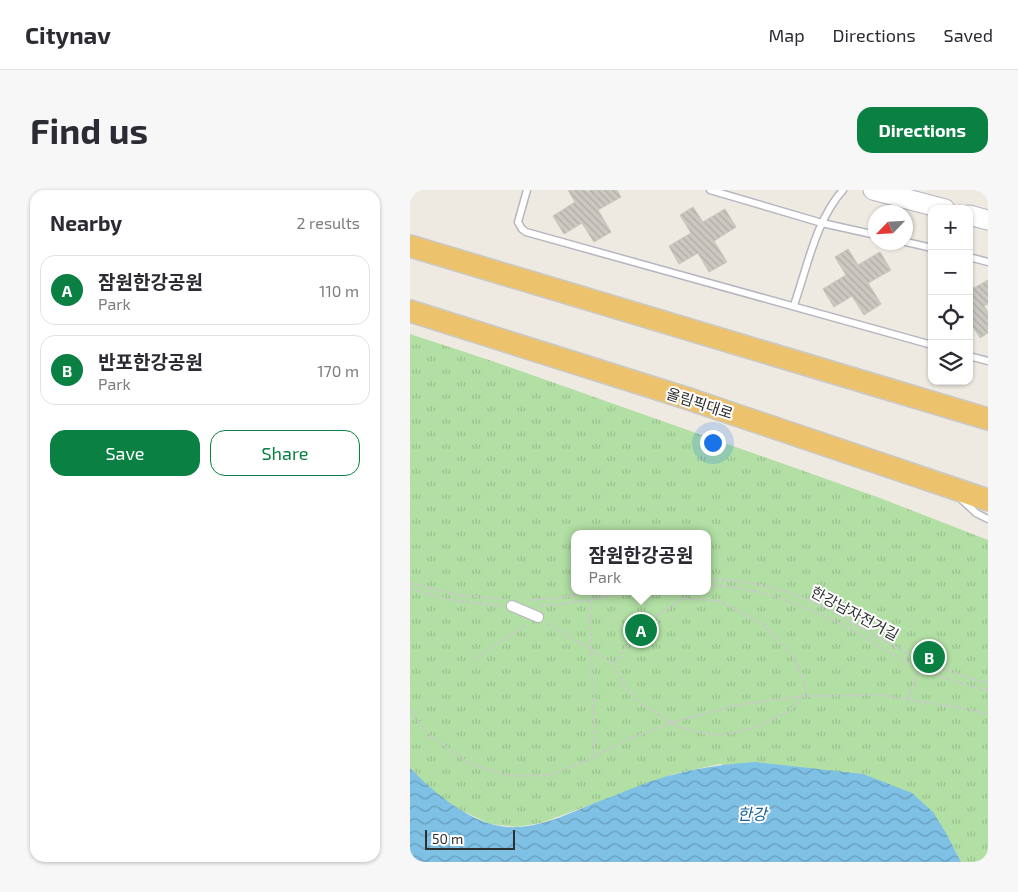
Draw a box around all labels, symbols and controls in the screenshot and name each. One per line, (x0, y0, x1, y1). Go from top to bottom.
text: Citynav (25, 20, 111, 49)
text: Map (768, 24, 805, 46)
text: Directions (833, 24, 916, 46)
text: Saved (944, 24, 993, 46)
button: Directions (857, 107, 988, 153)
text: Find us (30, 109, 148, 151)
north arrow (868, 205, 913, 250)
map controls (928, 205, 973, 385)
button: + (928, 205, 973, 250)
text: Nearby (50, 210, 122, 235)
text: 2 results (297, 213, 360, 232)
button: − (928, 250, 973, 295)
text: 잠원한강공원 (98, 270, 203, 293)
text: A (62, 281, 72, 300)
text: 110 m (319, 281, 359, 300)
text: Park (98, 294, 131, 313)
button: locate (928, 295, 973, 340)
button: layers (928, 340, 973, 385)
text: 반포한강공원 (98, 350, 203, 373)
text: B (62, 361, 72, 380)
text: 170 m (317, 361, 359, 380)
text: Park (98, 374, 131, 393)
street label: 올림픽대로 (664, 384, 736, 422)
button: Save (50, 430, 200, 476)
button: Share (210, 430, 360, 476)
your location (700, 430, 726, 456)
popup (571, 530, 711, 595)
text: 잠원한강공원 (589, 543, 693, 566)
text: Park (589, 567, 621, 586)
street label: 한강남자전거길 (808, 582, 902, 644)
pin: A (625, 611, 657, 649)
pin: B (913, 638, 945, 676)
water label: 한강 (737, 804, 769, 823)
scale bar (425, 827, 515, 850)
text: 50 m (432, 830, 463, 847)

